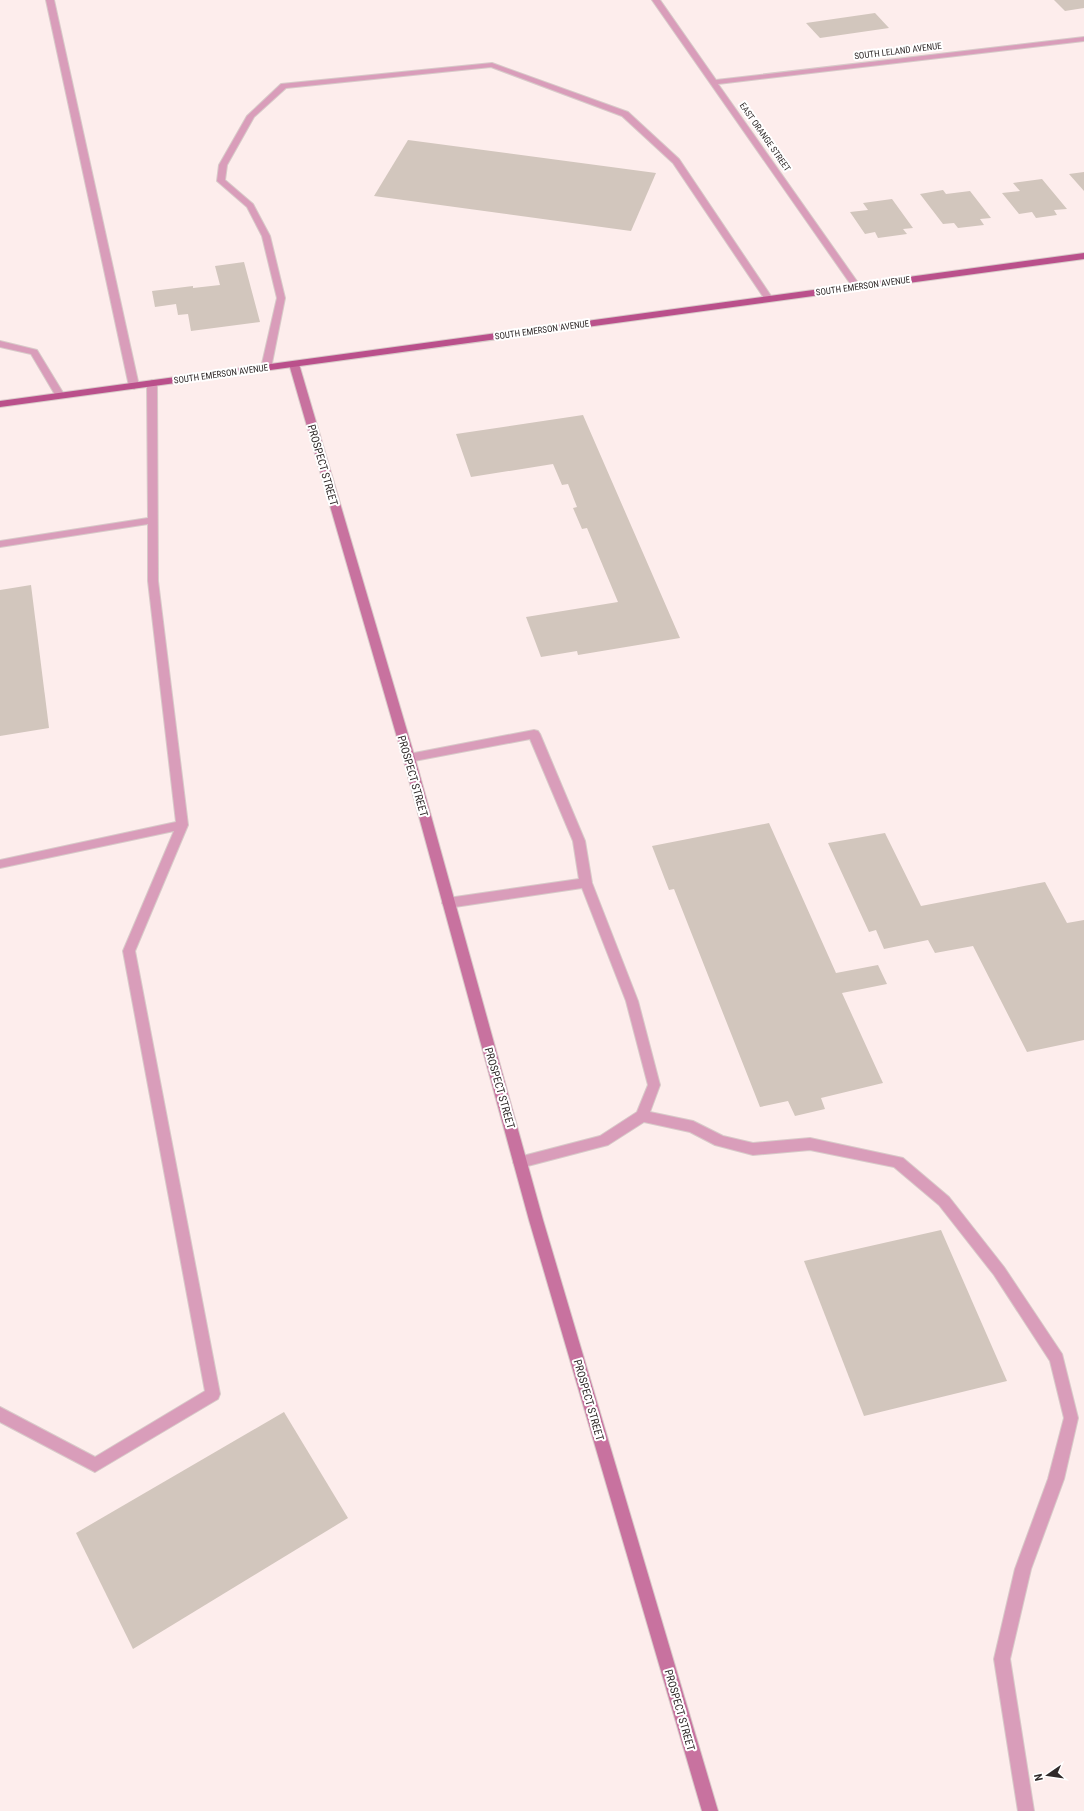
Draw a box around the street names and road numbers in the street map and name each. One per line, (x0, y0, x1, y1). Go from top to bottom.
street label: SOUTH LELAND AVENUE (854, 41, 943, 61)
street label: EAST ORANGE STREET (738, 101, 793, 174)
street label: SOUTH EMERSON AVENUE (815, 274, 911, 298)
street label: SOUTH EMERSON AVENUE (494, 318, 590, 342)
street label: SOUTH EMERSON AVENUE (173, 362, 269, 386)
street label: PROSPECT STREET (305, 423, 340, 508)
street label: PROSPECT STREET (395, 734, 430, 819)
street label: PROSPECT STREET (482, 1046, 517, 1131)
street label: PROSPECT STREET (571, 1358, 606, 1443)
street label: PROSPECT STREET (662, 1668, 697, 1753)

